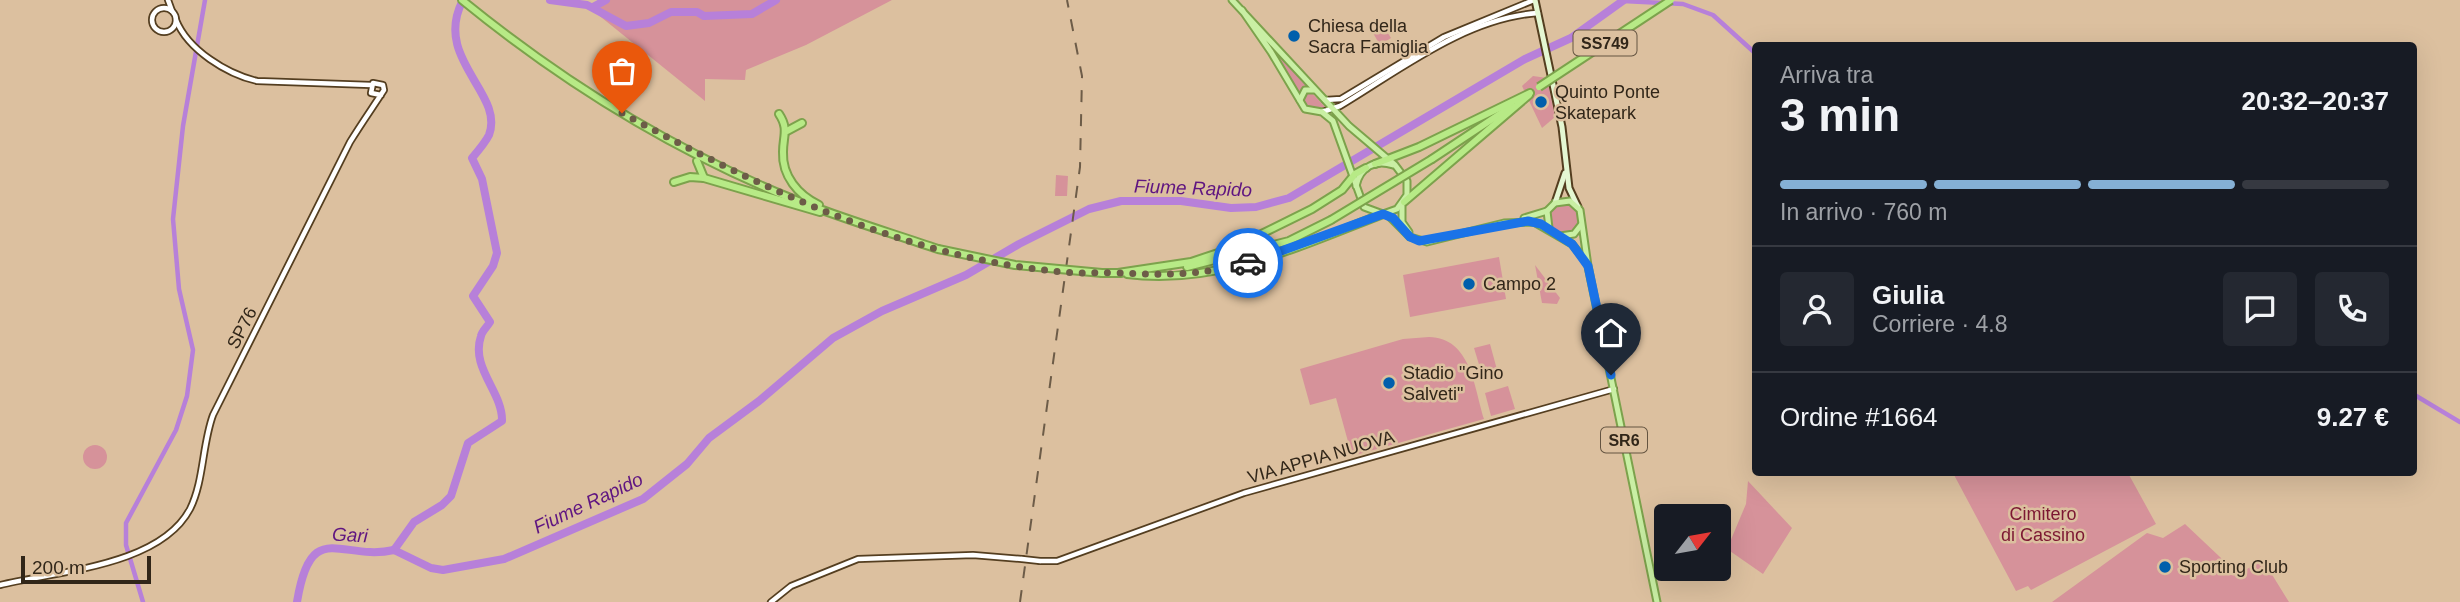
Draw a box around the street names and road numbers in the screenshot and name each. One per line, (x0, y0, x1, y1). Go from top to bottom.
road number: SS749 (1574, 31, 1636, 56)
street label: SP76 (223, 304, 261, 352)
street label: VIA APPIA NUOVA (1245, 426, 1397, 488)
road number: SR6 (1601, 428, 1647, 452)

